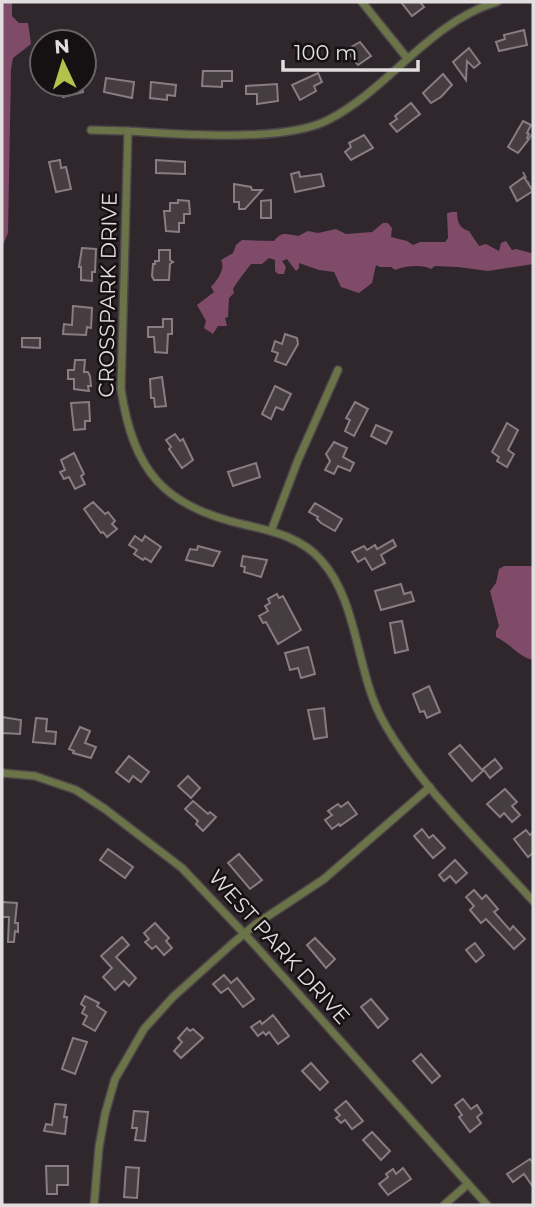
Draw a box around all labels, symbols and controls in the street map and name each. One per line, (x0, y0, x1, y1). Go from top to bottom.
north arrow (28, 28, 98, 98)
scale bar (283, 28, 418, 72)
text: N (53, 35, 70, 59)
text: 100 m (294, 40, 357, 65)
street label: CROSSPARK DRIVE (93, 192, 122, 398)
street label: WEST PARK DRIVE (203, 864, 355, 1029)

